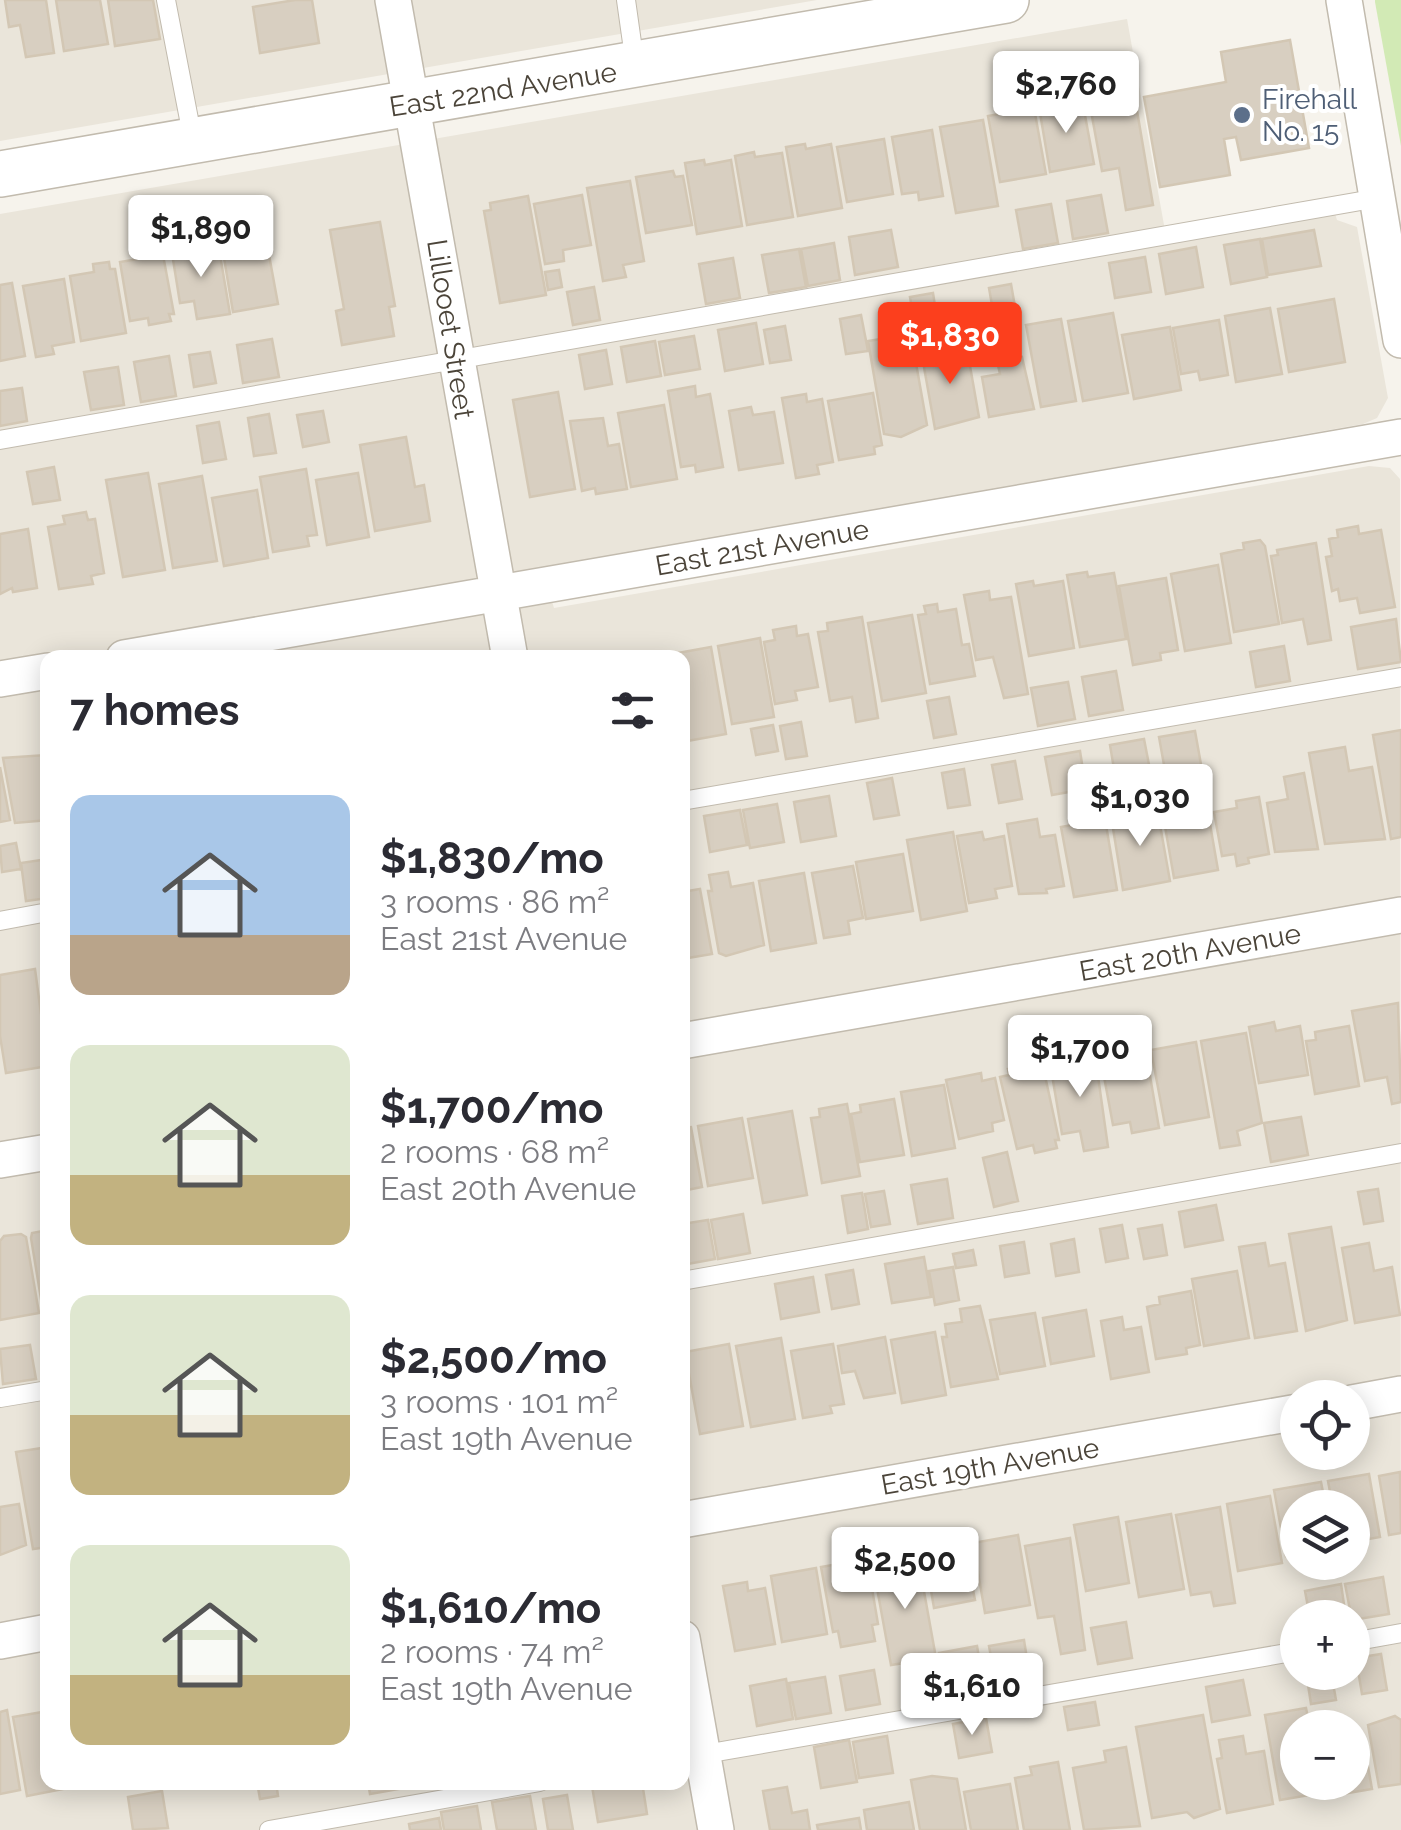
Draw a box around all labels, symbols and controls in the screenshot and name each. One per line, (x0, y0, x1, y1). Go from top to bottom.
pin: $2,760 (985, 51, 1147, 136)
street label: East 22nd Avenue (387, 55, 619, 124)
text: $2,760 (1015, 65, 1117, 102)
place label: Firehall No. 15 (1262, 83, 1358, 148)
marker: Firehall No. 15 (1231, 104, 1253, 126)
pin: $1,890 (120, 195, 282, 280)
text: $1,890 (150, 209, 252, 246)
street label: Lillooet Street (420, 237, 481, 422)
pin: $1,830 (869, 302, 1031, 387)
text: $1,830 (900, 316, 1000, 353)
street label: East 21st Avenue (653, 512, 871, 583)
icon: filters (605, 683, 660, 738)
text: 7 homes (70, 686, 239, 735)
pin: $1,030 (1059, 764, 1221, 849)
text: $1,030 (1090, 778, 1190, 815)
text: $1,830/mo (380, 834, 604, 883)
icon: home (150, 835, 270, 955)
text: 3 rooms · 86 m² (380, 883, 610, 920)
street label: East 20th Avenue (1077, 917, 1303, 988)
text: East 21st Avenue (380, 920, 627, 957)
pin: $1,700 (999, 1015, 1161, 1100)
text: $1,700 (1030, 1029, 1130, 1066)
text: $1,700/mo (380, 1084, 604, 1133)
icon: home (150, 1085, 270, 1205)
text: 2 rooms · 68 m² (380, 1133, 609, 1170)
text: East 20th Avenue (380, 1170, 636, 1207)
text: $2,500/mo (380, 1334, 607, 1383)
icon: home (150, 1335, 270, 1455)
map controls (1280, 1380, 1370, 1800)
button: locate (1280, 1380, 1370, 1470)
text: 3 rooms · 101 m² (380, 1383, 618, 1420)
text: East 19th Avenue (380, 1420, 632, 1457)
street label: East 19th Avenue (878, 1431, 1102, 1502)
button: layers (1280, 1490, 1370, 1580)
pin: $2,500 (824, 1527, 986, 1612)
text: $2,500 (854, 1541, 956, 1578)
text: $1,610/mo (380, 1584, 601, 1633)
icon: home (150, 1585, 270, 1705)
button: + (1280, 1600, 1370, 1690)
text: 2 rooms · 74 m² (380, 1633, 604, 1670)
pin: $1,610 (891, 1653, 1053, 1738)
text: $1,610 (923, 1667, 1021, 1704)
text: East 19th Avenue (380, 1670, 632, 1707)
button: − (1280, 1710, 1370, 1800)

